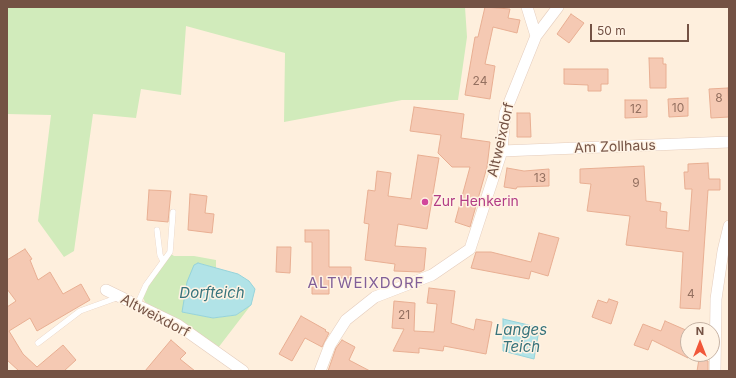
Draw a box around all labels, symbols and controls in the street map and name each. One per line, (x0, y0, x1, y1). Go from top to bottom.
scale bar (592, 16, 691, 42)
text: 50 m (597, 23, 626, 38)
house number: 24 (473, 74, 487, 88)
house number: 8 (715, 91, 723, 105)
street label: Altweixdorf (484, 101, 518, 179)
house number: 10 (672, 101, 684, 115)
house number: 12 (630, 102, 642, 116)
street label: Am Zollhaus (574, 137, 656, 157)
house number: 13 (534, 171, 546, 185)
house number: 9 (632, 176, 640, 190)
place label: Zur Henkerin (433, 194, 519, 210)
marker: Zur Henkerin (420, 197, 430, 207)
district label: ALTWEIXDORF (308, 274, 424, 292)
water label: Dorfteich (179, 284, 245, 302)
house number: 4 (687, 287, 695, 301)
street label: Altweixdorf (118, 291, 192, 341)
house number: 21 (398, 308, 410, 322)
water label: Langes Teich (495, 321, 547, 356)
north arrow (680, 322, 720, 362)
text: N (696, 324, 704, 338)

